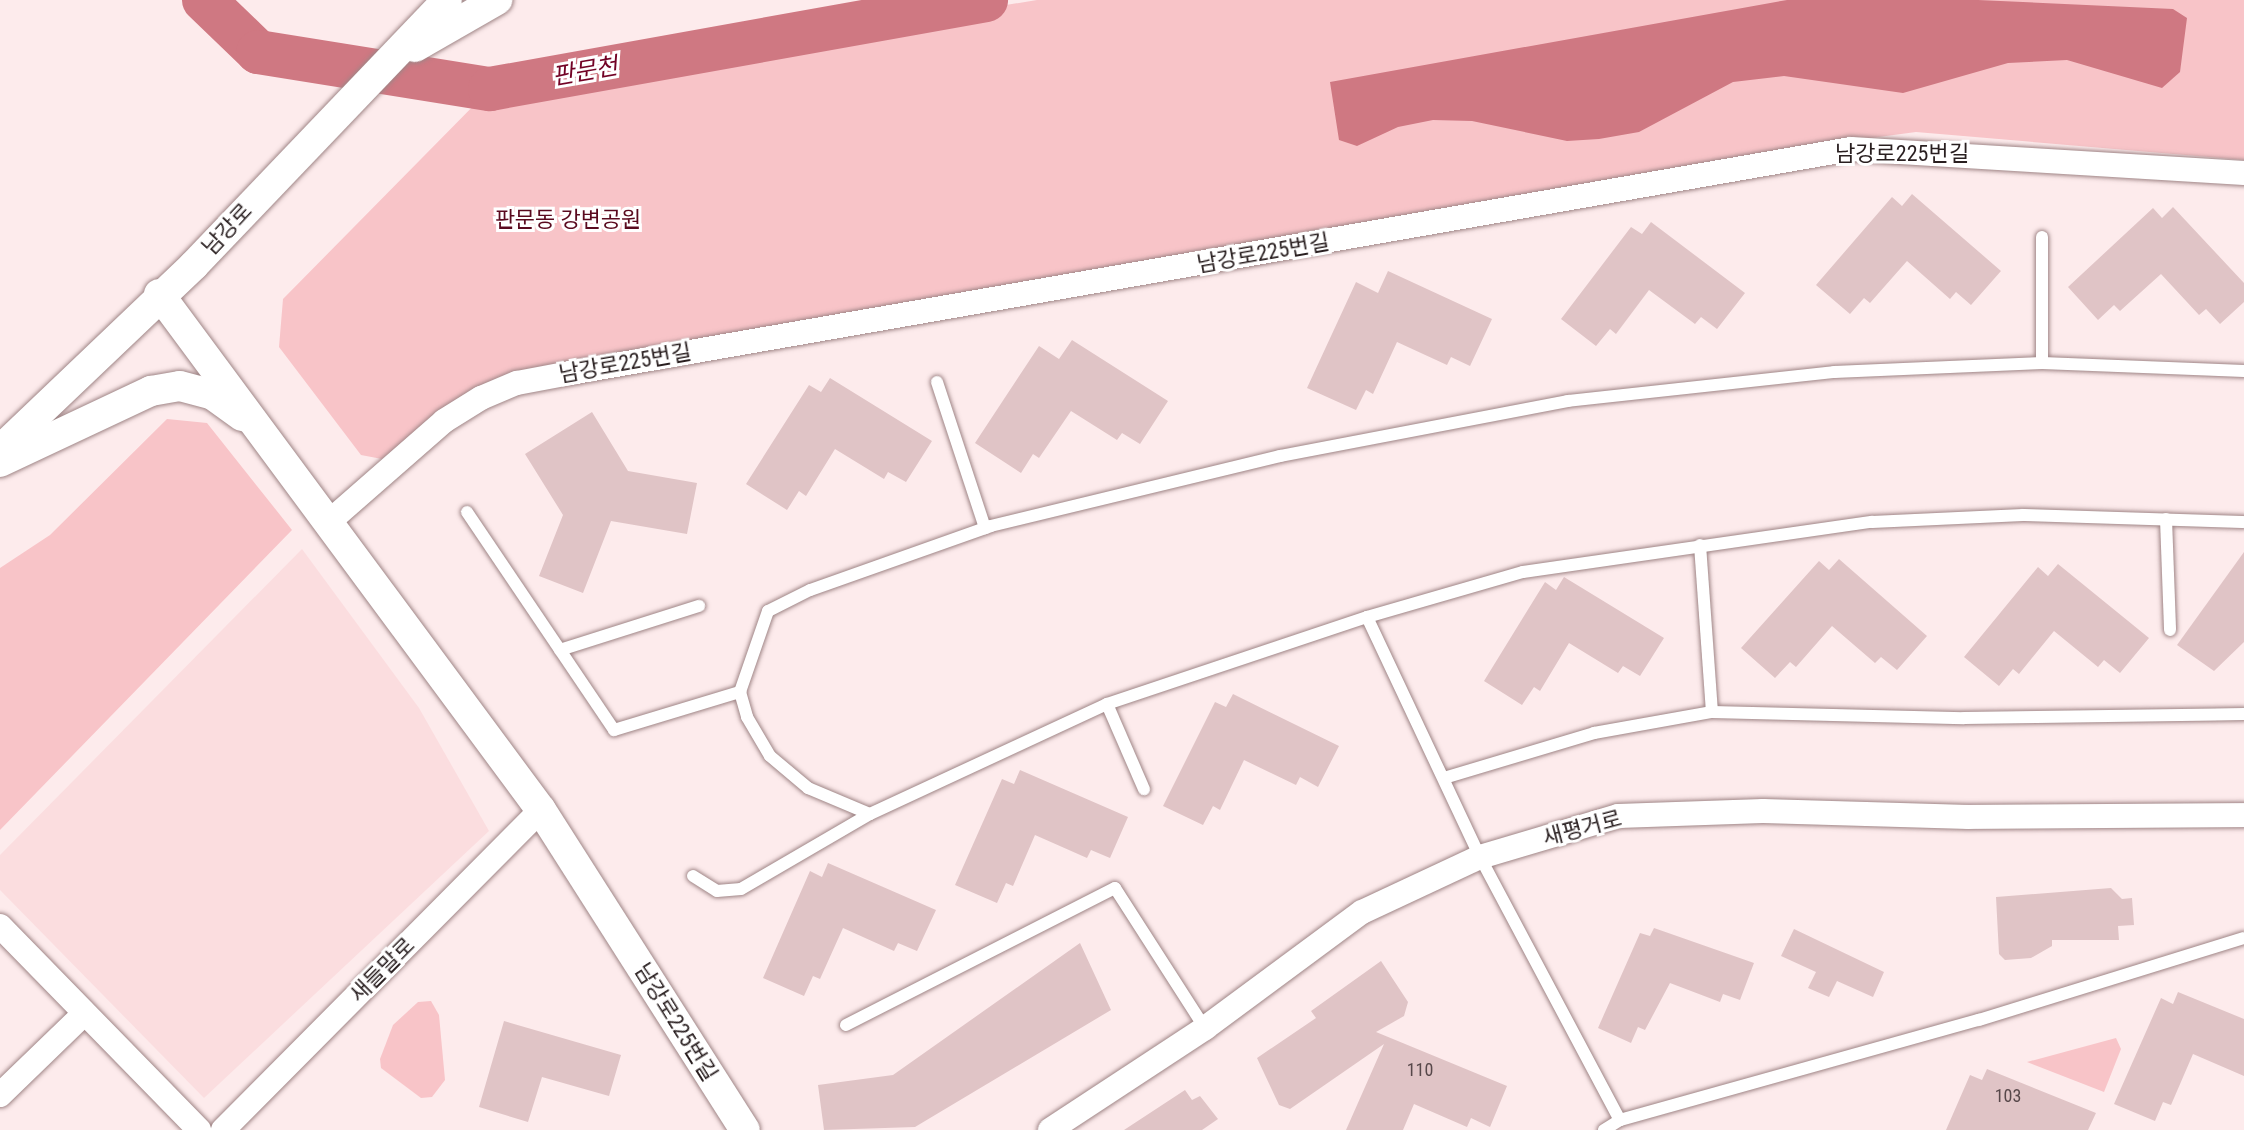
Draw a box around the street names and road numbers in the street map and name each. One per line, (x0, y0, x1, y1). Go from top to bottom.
street label: 남강로225번길 (1835, 141, 1969, 167)
street label: 남강로 (197, 198, 257, 260)
street label: 남강로225번길 (1195, 228, 1331, 278)
street label: 남강로225번길 (557, 338, 693, 388)
street label: 새평거로 (1539, 805, 1625, 851)
street label: 새들말로 (344, 932, 420, 1008)
street label: 남강로225번길 (629, 958, 723, 1086)

